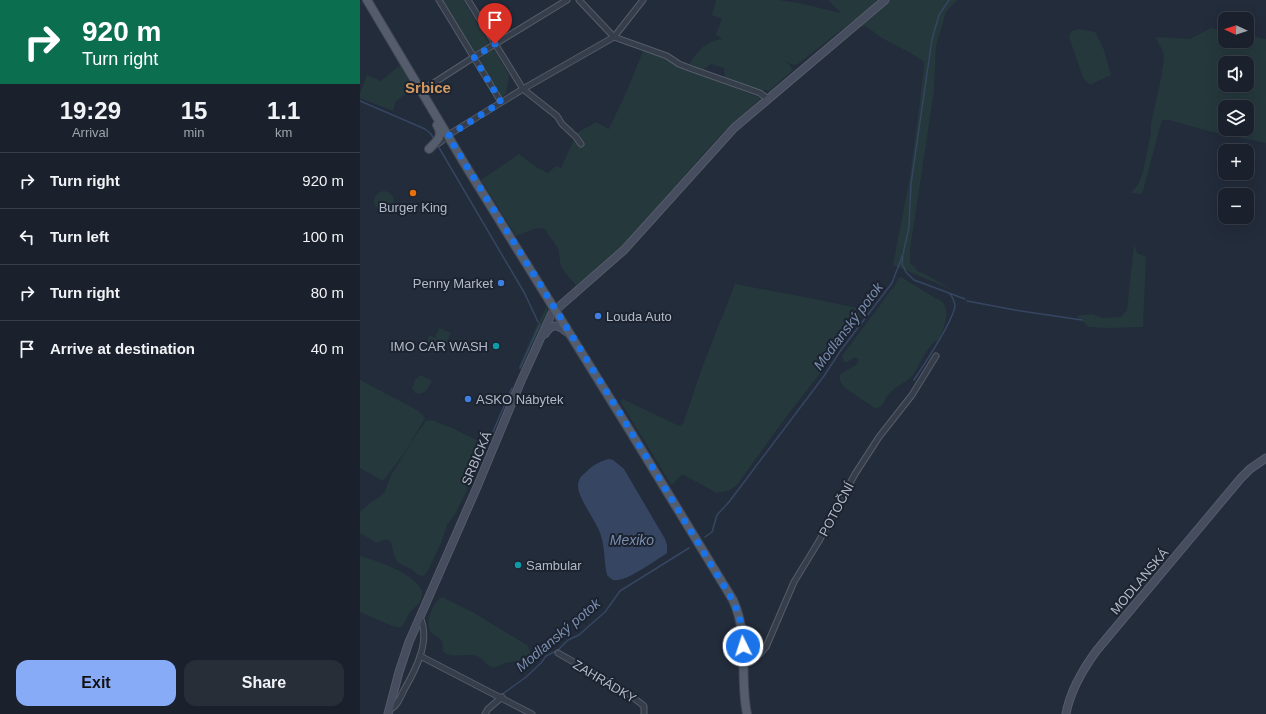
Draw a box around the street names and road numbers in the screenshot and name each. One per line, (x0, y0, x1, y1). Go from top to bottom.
street label: SRBICKÁ (458, 429, 495, 487)
street label: POTOČNÍ (816, 479, 857, 539)
street label: MODLANSKÁ (1107, 545, 1172, 617)
street label: ZAHRÁDKY (571, 657, 639, 706)

